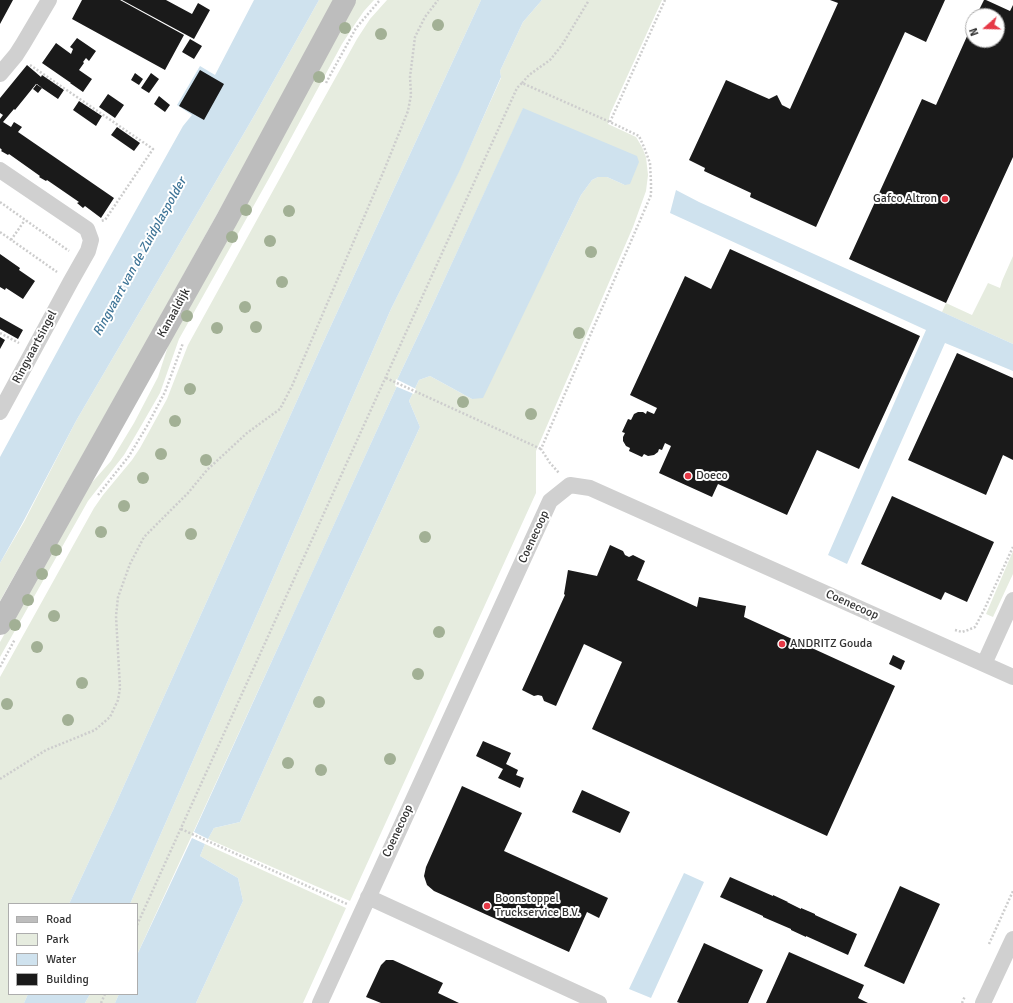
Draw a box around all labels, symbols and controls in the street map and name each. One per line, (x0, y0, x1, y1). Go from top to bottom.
north arrow (965, 8, 1005, 48)
text: N (967, 26, 982, 38)
water label: Ringvaart van de Zuidplaspolder (90, 175, 190, 339)
place label: Gafco Altron (873, 192, 937, 206)
marker: Gafco Altron (940, 194, 950, 204)
street label: Kanaaldijk (155, 286, 193, 340)
street label: Ringvaartsingel (10, 308, 60, 386)
place label: Doeco (696, 469, 728, 483)
marker: Doeco (683, 471, 693, 481)
street label: Coenecoop (516, 508, 552, 566)
street label: Coenecoop (823, 587, 881, 623)
place label: ANDRITZ Gouda (790, 637, 872, 651)
marker: ANDRITZ Gouda (777, 639, 787, 649)
street label: Coenecoop (380, 802, 416, 860)
place label: Boonstoppel Truckservice B.V. (495, 892, 580, 920)
marker: Boonstoppel Truckservice B.V. (482, 901, 492, 911)
legend (8, 903, 138, 995)
text: Road (46, 912, 72, 927)
text: Park (46, 932, 69, 947)
text: Water (46, 952, 76, 967)
text: Building (46, 972, 89, 987)

